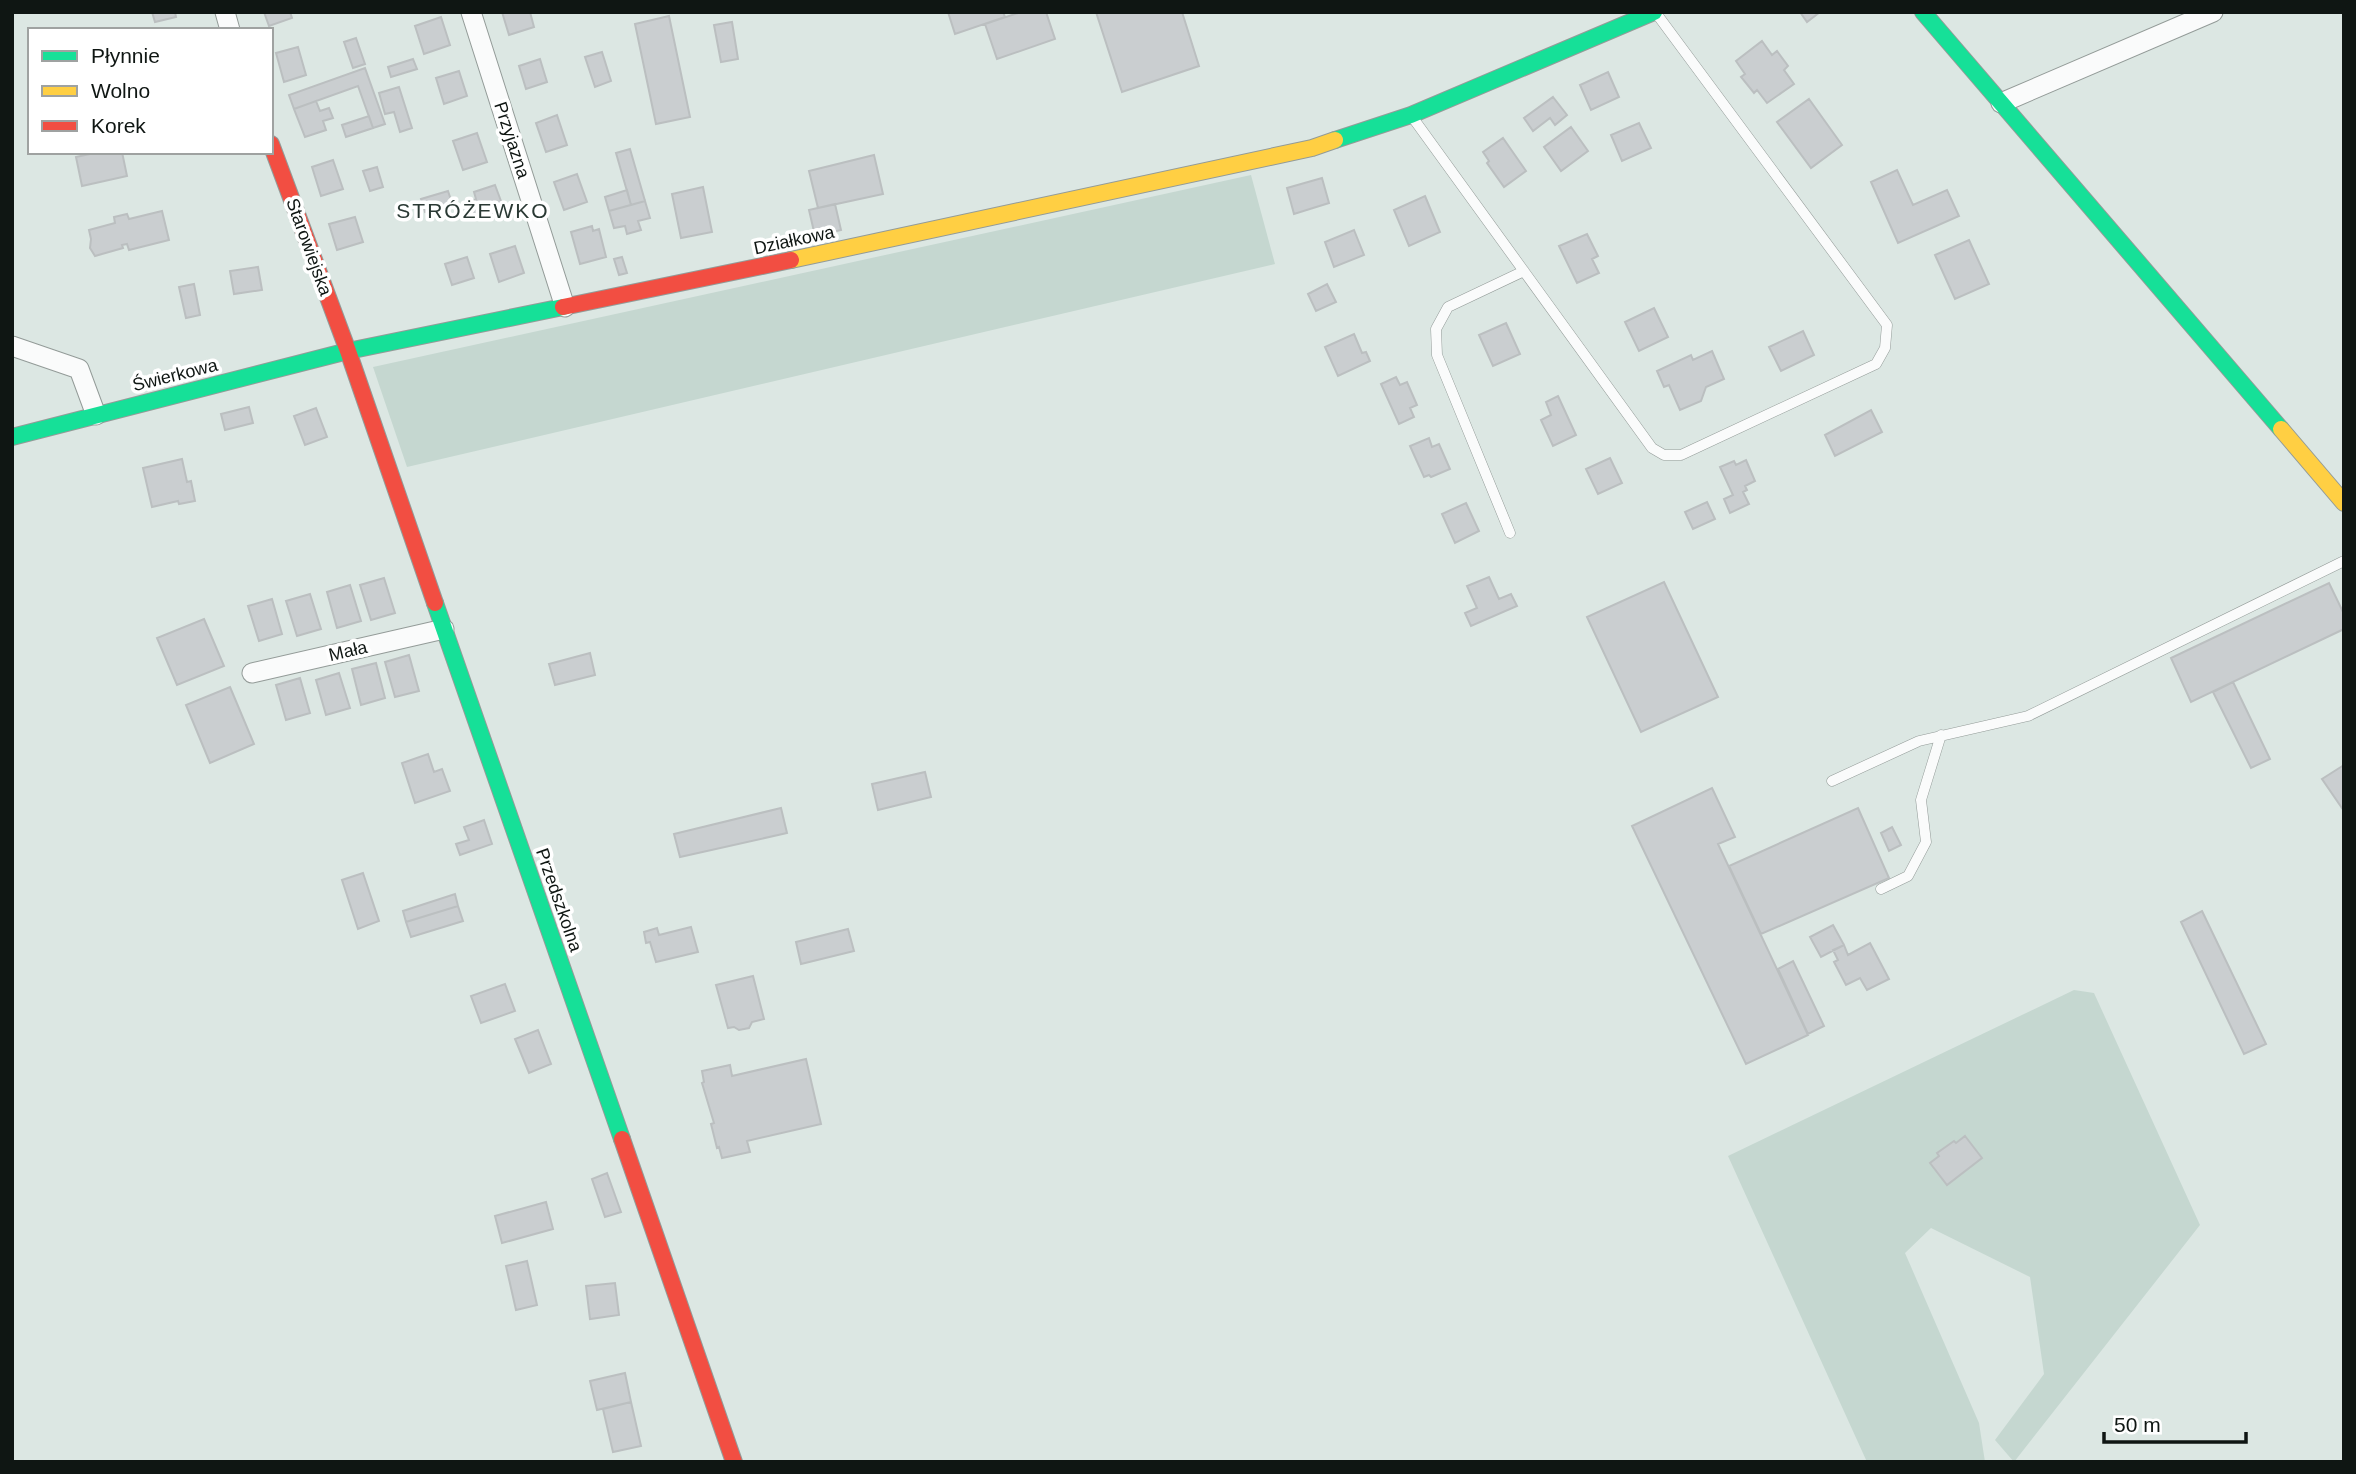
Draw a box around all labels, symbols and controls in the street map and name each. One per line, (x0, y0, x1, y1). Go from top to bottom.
legend (28, 28, 273, 154)
text: Płynnie (91, 44, 160, 67)
text: Wolno (91, 79, 150, 102)
street label: Przyjazna (490, 99, 534, 182)
text: Korek (91, 114, 146, 137)
street label: Starowiejska (282, 196, 336, 299)
district label: STRÓŻEWKO (396, 199, 550, 222)
street label: Działkowa (752, 221, 837, 258)
street label: Świerkowa (130, 354, 221, 395)
street label: Mała (327, 637, 370, 665)
street label: Przedszkolna (532, 846, 586, 955)
scale bar (2104, 1400, 2246, 1444)
text: 50 m (2114, 1413, 2161, 1436)

